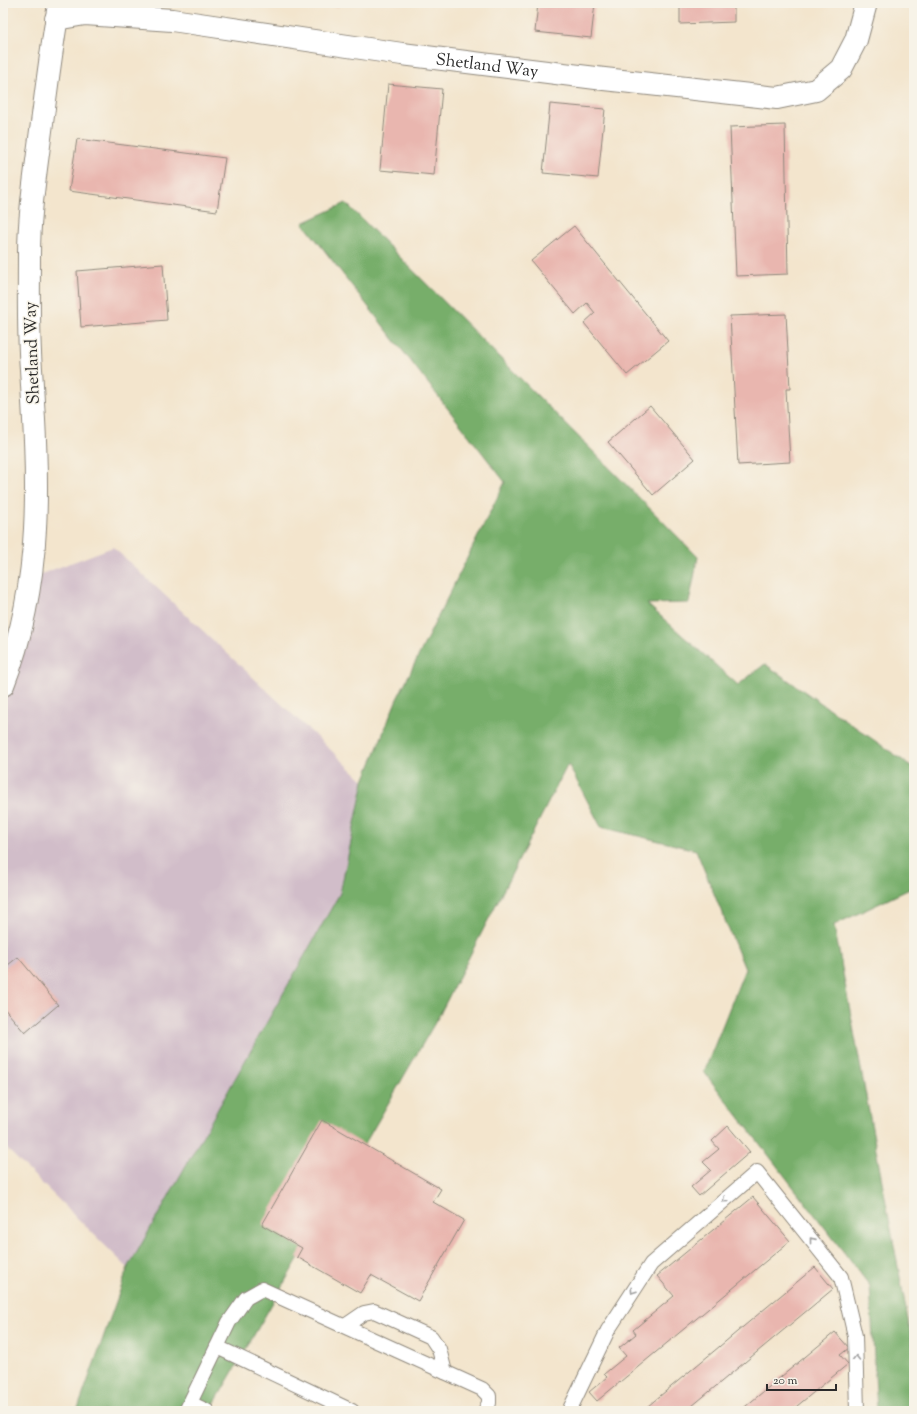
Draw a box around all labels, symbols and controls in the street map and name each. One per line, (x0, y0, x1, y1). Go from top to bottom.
street label: Shetland Way (434, 48, 540, 85)
street label: Shetland Way (19, 300, 47, 405)
one-way arrow (722, 1195, 729, 1202)
one-way arrow (809, 1237, 816, 1245)
one-way arrow (630, 1287, 638, 1294)
one-way arrow (851, 1355, 860, 1361)
scale bar (767, 1366, 836, 1392)
text: 20 m (773, 1372, 798, 1390)

